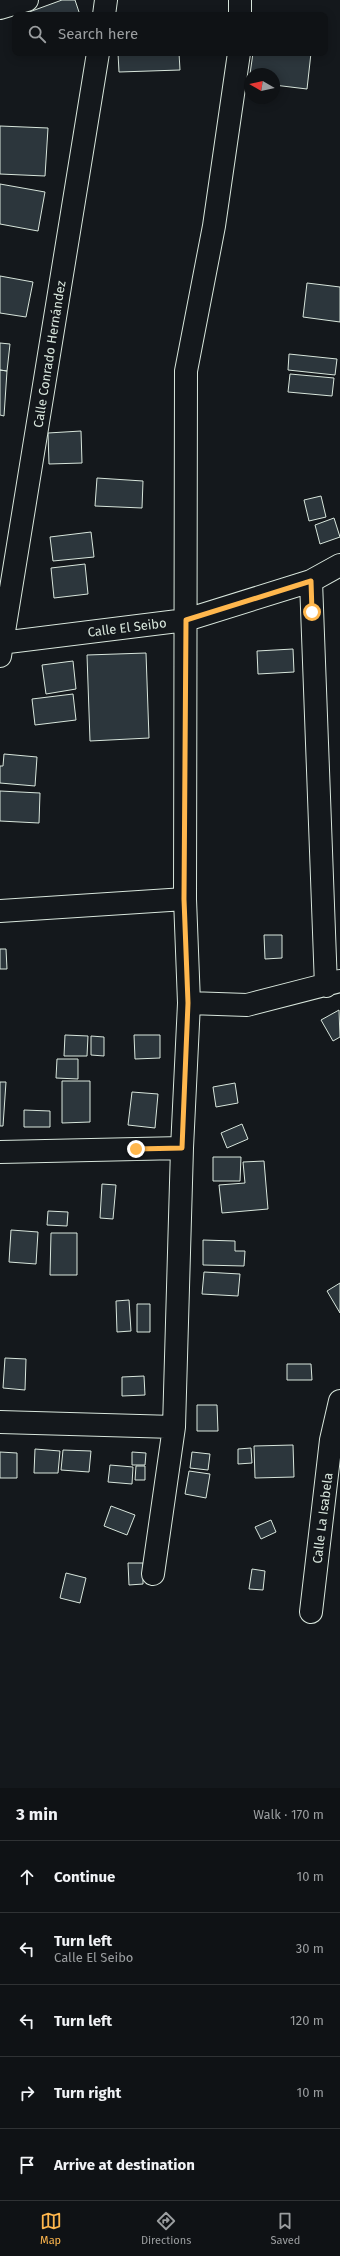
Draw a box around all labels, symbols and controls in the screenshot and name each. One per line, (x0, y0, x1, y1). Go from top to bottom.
search box (12, 12, 328, 56)
icon: search (26, 23, 48, 45)
text: Search here (58, 25, 138, 43)
north arrow (244, 68, 280, 104)
street label: Calle Conrado Hernández (30, 279, 69, 429)
route start (303, 603, 321, 621)
street label: Calle El Seibo (87, 615, 167, 640)
route end (127, 1140, 145, 1158)
street label: Calle La Isabela (309, 1472, 336, 1564)
text: 3 min (16, 1804, 58, 1825)
text: Walk · 170 m (253, 1807, 324, 1822)
icon: ahead (16, 1866, 38, 1888)
text: Continue (54, 1868, 115, 1886)
text: 10 m (297, 1869, 324, 1884)
text: Turn left (54, 1932, 112, 1950)
icon: left (16, 1938, 38, 1960)
text: 30 m (296, 1941, 324, 1956)
text: Calle El Seibo (54, 1950, 133, 1965)
icon: left (16, 2010, 38, 2032)
text: Turn left (54, 2012, 112, 2030)
text: 120 m (290, 2013, 324, 2028)
icon: right (16, 2082, 38, 2104)
text: Turn right (54, 2084, 121, 2102)
text: 10 m (297, 2085, 324, 2100)
icon: arrive (16, 2154, 38, 2176)
text: Arrive at destination (54, 2156, 195, 2174)
tab: Map (40, 2210, 62, 2247)
tab: Directions (141, 2210, 191, 2247)
tab: Saved (271, 2210, 300, 2247)

